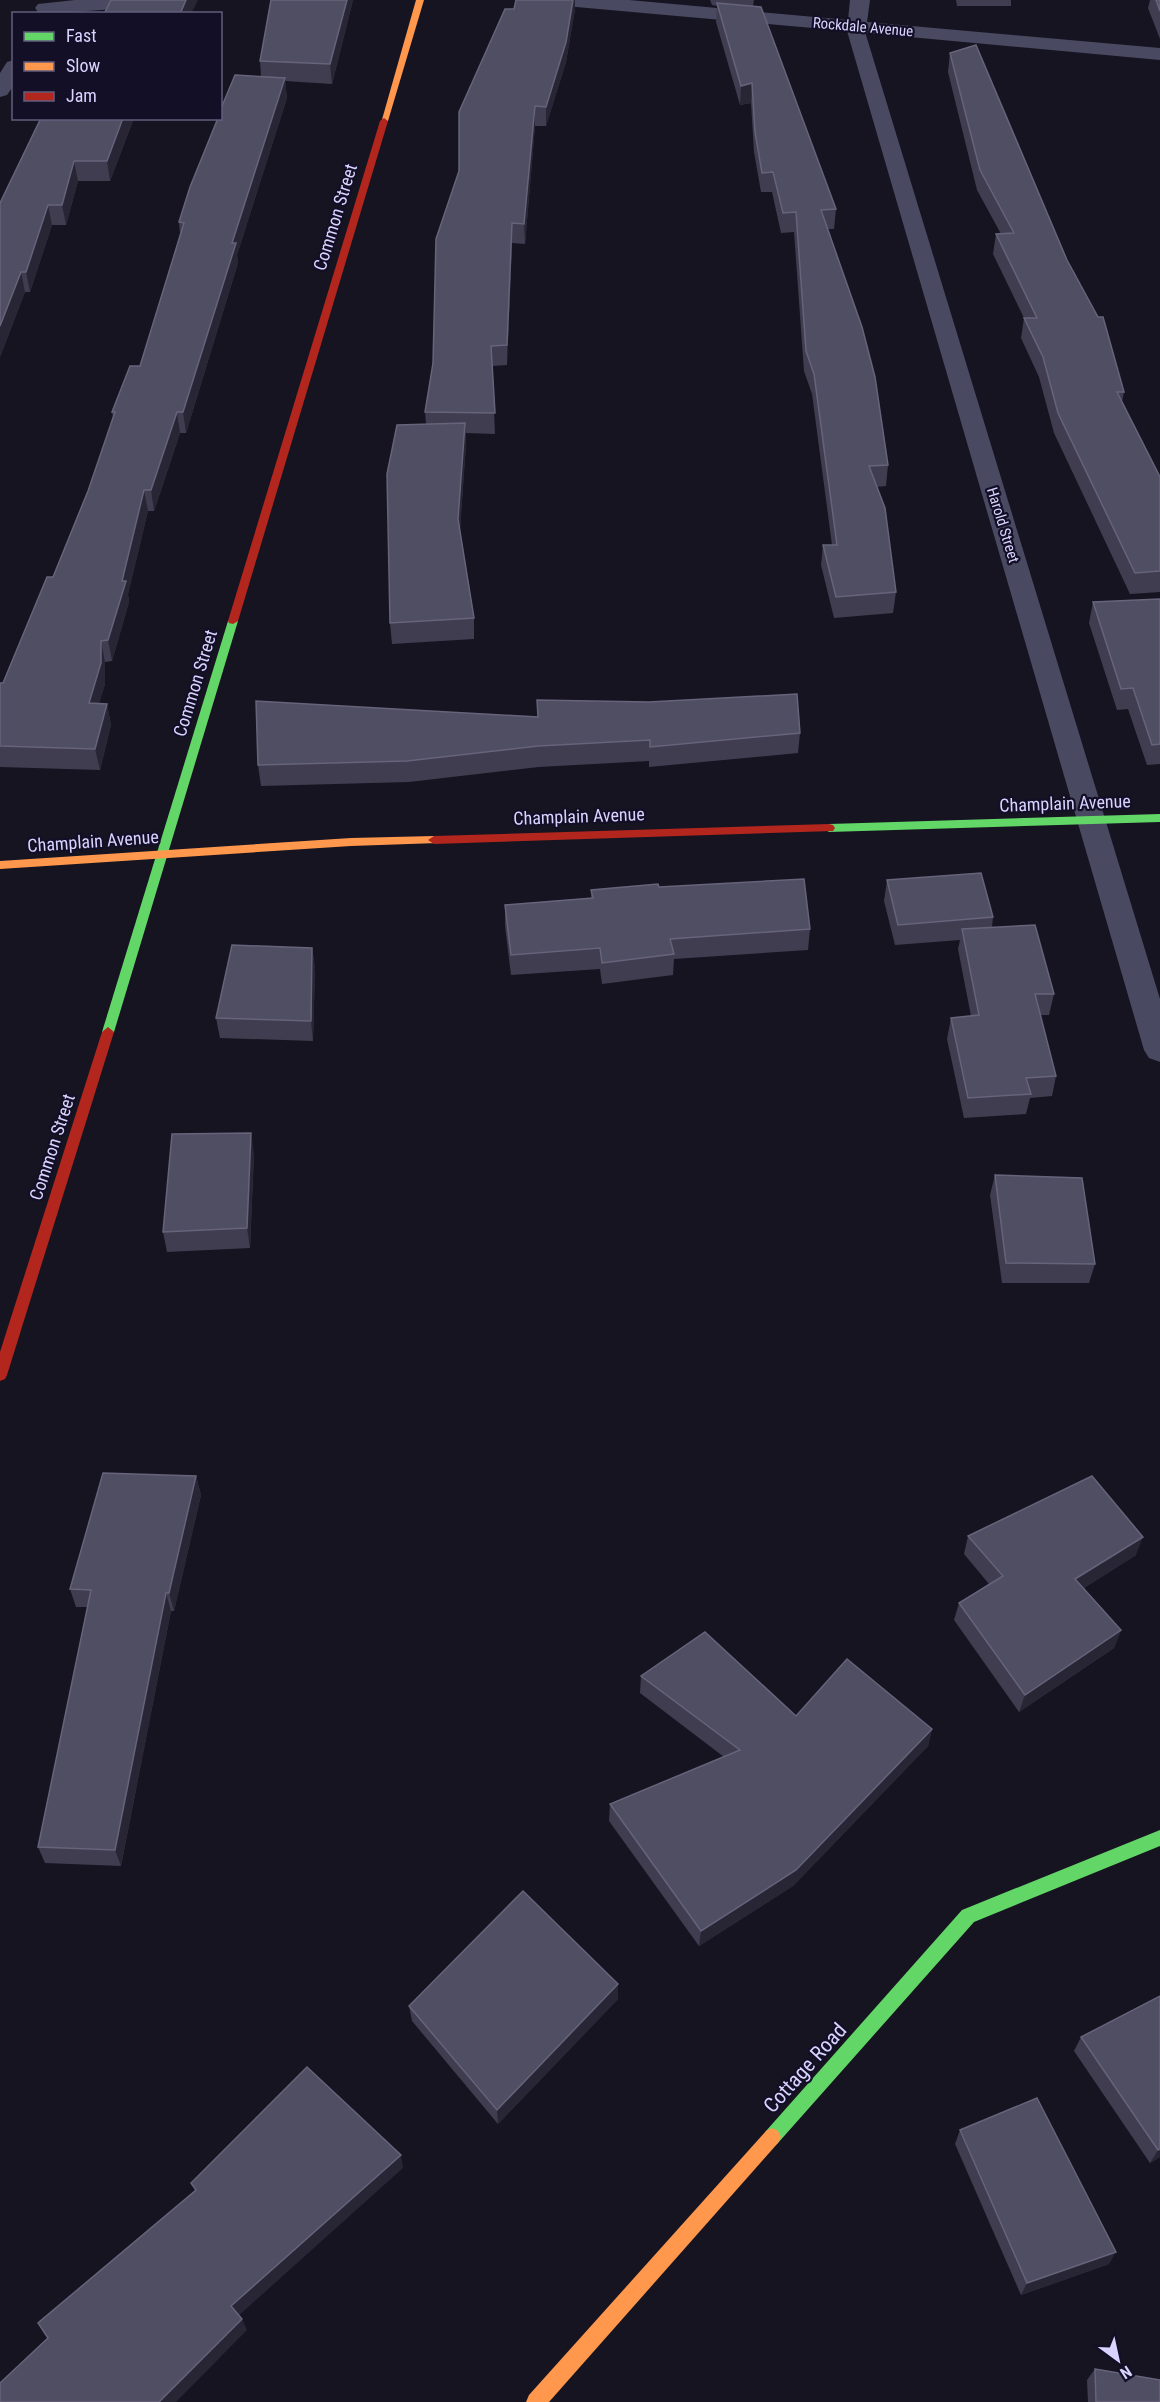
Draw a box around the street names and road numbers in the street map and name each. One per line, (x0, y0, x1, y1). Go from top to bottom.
street label: Rockdale Avenue (812, 14, 914, 40)
street label: Common Street (309, 161, 361, 273)
street label: Harold Street (983, 485, 1023, 565)
street label: Common Street (169, 627, 221, 739)
street label: Champlain Avenue (999, 790, 1131, 816)
street label: Champlain Avenue (513, 803, 645, 829)
street label: Champlain Avenue (27, 826, 159, 856)
street label: Common Street (25, 1091, 79, 1203)
street label: Cottage Road (759, 2018, 851, 2118)

